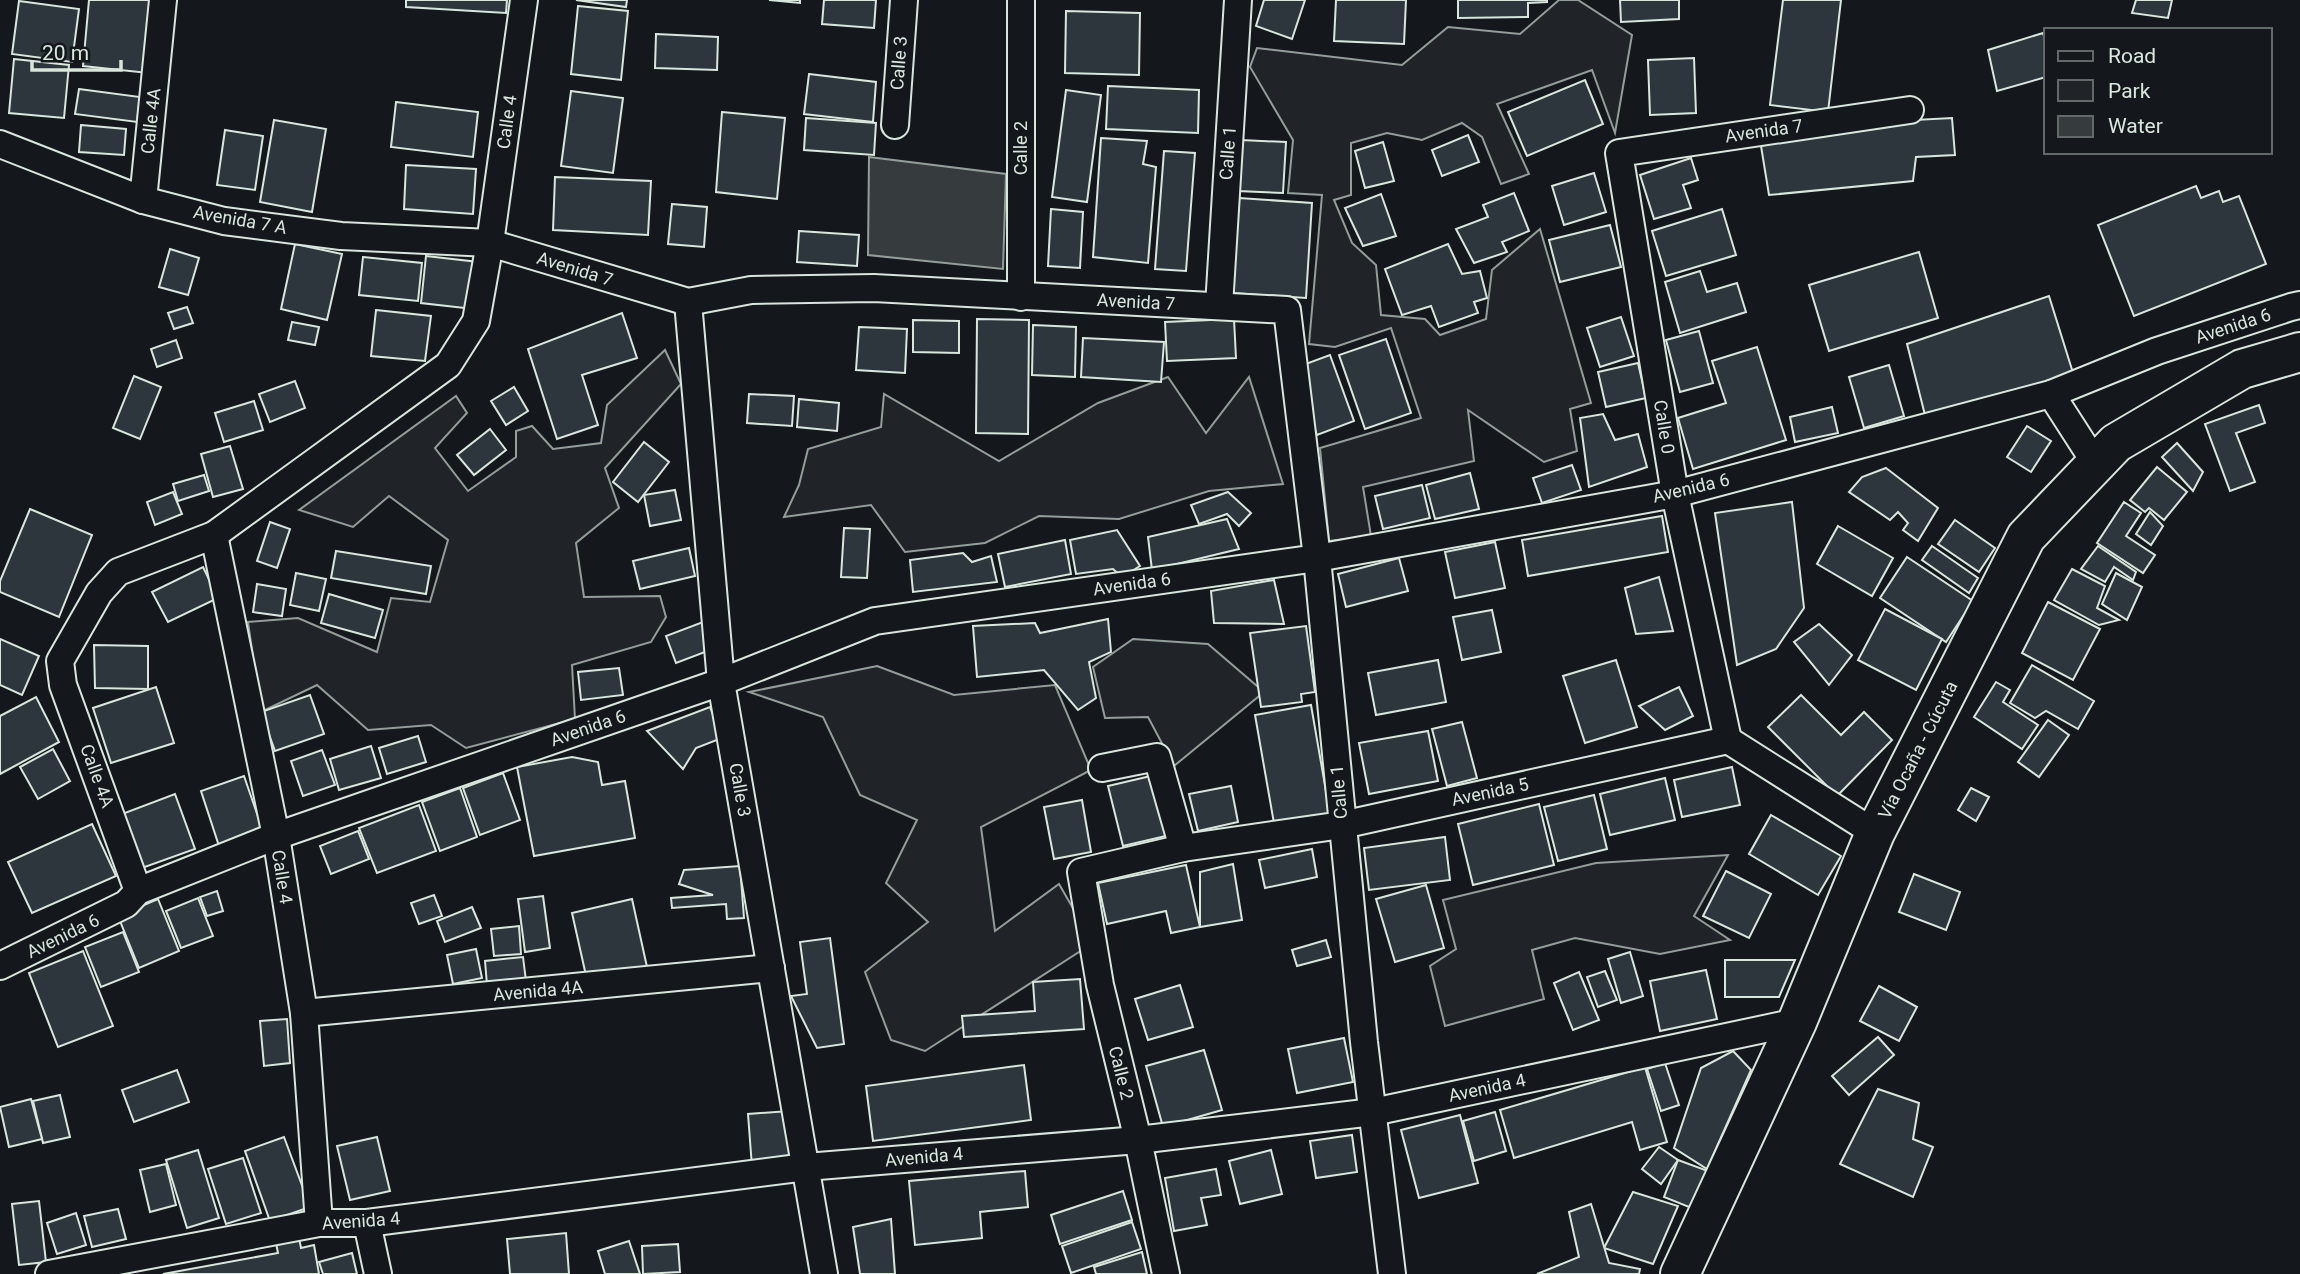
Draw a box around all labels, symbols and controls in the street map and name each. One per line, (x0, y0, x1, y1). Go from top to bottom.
scale bar (32, 28, 121, 72)
legend (2044, 28, 2272, 154)
street label: Calle 3 (886, 35, 911, 91)
text: 20 m (42, 41, 89, 65)
text: Road (2108, 44, 2156, 68)
text: Park (2108, 79, 2151, 103)
street label: Calle 4A (137, 87, 164, 155)
street label: Calle 4 (492, 94, 521, 150)
text: Water (2108, 114, 2163, 138)
street label: Avenida 7 (1724, 115, 1804, 146)
street label: Calle 2 (1010, 121, 1031, 175)
street label: Calle 1 (1215, 125, 1240, 181)
street label: Avenida 7 A (192, 201, 289, 238)
street label: Avenida 7 (535, 247, 616, 290)
street label: Avenida 7 (1096, 289, 1176, 314)
street label: Avenida 6 (2192, 303, 2273, 348)
street label: Calle 0 (1650, 398, 1679, 455)
street label: Avenida 6 (1650, 468, 1731, 507)
street label: Avenida 6 (1092, 568, 1172, 599)
street label: Vía Ocaña - Cúcuta (1874, 677, 1961, 822)
street label: Avenida 6 (547, 705, 628, 750)
street label: Calle 4A (76, 741, 119, 811)
street label: Calle 3 (725, 761, 756, 819)
street label: Calle 1 (1326, 764, 1351, 820)
street label: Avenida 5 (1449, 773, 1530, 810)
street label: Calle 4 (268, 848, 297, 905)
street label: Avenida 6 (23, 909, 103, 962)
street label: Avenida 4A (492, 976, 584, 1005)
street label: Calle 2 (1105, 1044, 1138, 1102)
street label: Avenida 4 (1446, 1069, 1527, 1106)
street label: Avenida 4 (884, 1143, 964, 1170)
street label: Avenida 4 (321, 1207, 401, 1234)

